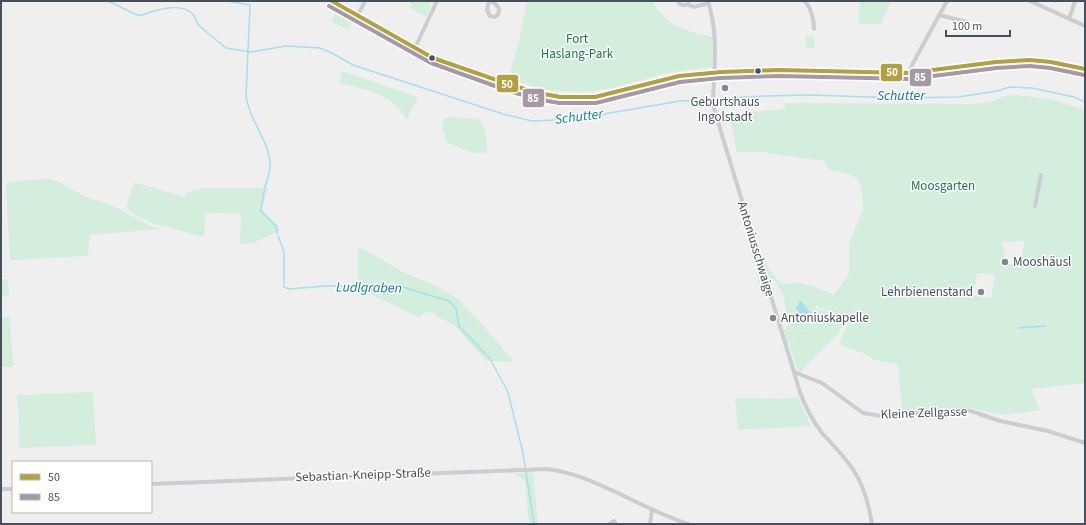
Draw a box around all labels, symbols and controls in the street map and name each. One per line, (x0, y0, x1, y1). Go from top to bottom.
scale bar (946, 12, 1010, 38)
text: 100 m (952, 18, 982, 35)
park label: Fort Haslang-Park (541, 30, 614, 63)
unlabelled marker (427, 53, 437, 63)
line badge: 50 (880, 63, 903, 82)
text: 50 (886, 65, 898, 80)
unlabelled marker (753, 66, 763, 76)
line badge: 85 (909, 68, 932, 87)
text: 85 (914, 70, 926, 85)
line badge: 50 (496, 74, 519, 93)
text: 50 (501, 77, 513, 92)
marker: Geburtshaus Ingolstadt (720, 83, 730, 93)
water label: Schutter (877, 86, 926, 106)
line badge: 85 (522, 88, 545, 108)
text: 85 (527, 91, 539, 106)
place label: Geburtshaus Ingolstadt (690, 93, 760, 126)
water label: Schutter (554, 104, 605, 130)
park label: Moosgarten (911, 177, 975, 195)
street label: Antoniusschwaige (733, 199, 779, 299)
place label: Mooshäusl (1013, 253, 1071, 271)
marker: Mooshäusl (1000, 257, 1010, 267)
water label: Ludlgraben (336, 277, 402, 299)
place label: Lehrbienenstand (881, 283, 973, 301)
marker: Lehrbienenstand (976, 287, 986, 297)
place label: Antoniuskapelle (781, 309, 869, 327)
marker: Antoniuskapelle (768, 313, 778, 323)
street label: Kleine Zellgasse (880, 402, 968, 424)
legend (12, 461, 152, 513)
street label: Sebastian-Kneipp-Straße (295, 464, 431, 486)
text: 50 (48, 469, 60, 486)
text: 85 (48, 489, 60, 506)

